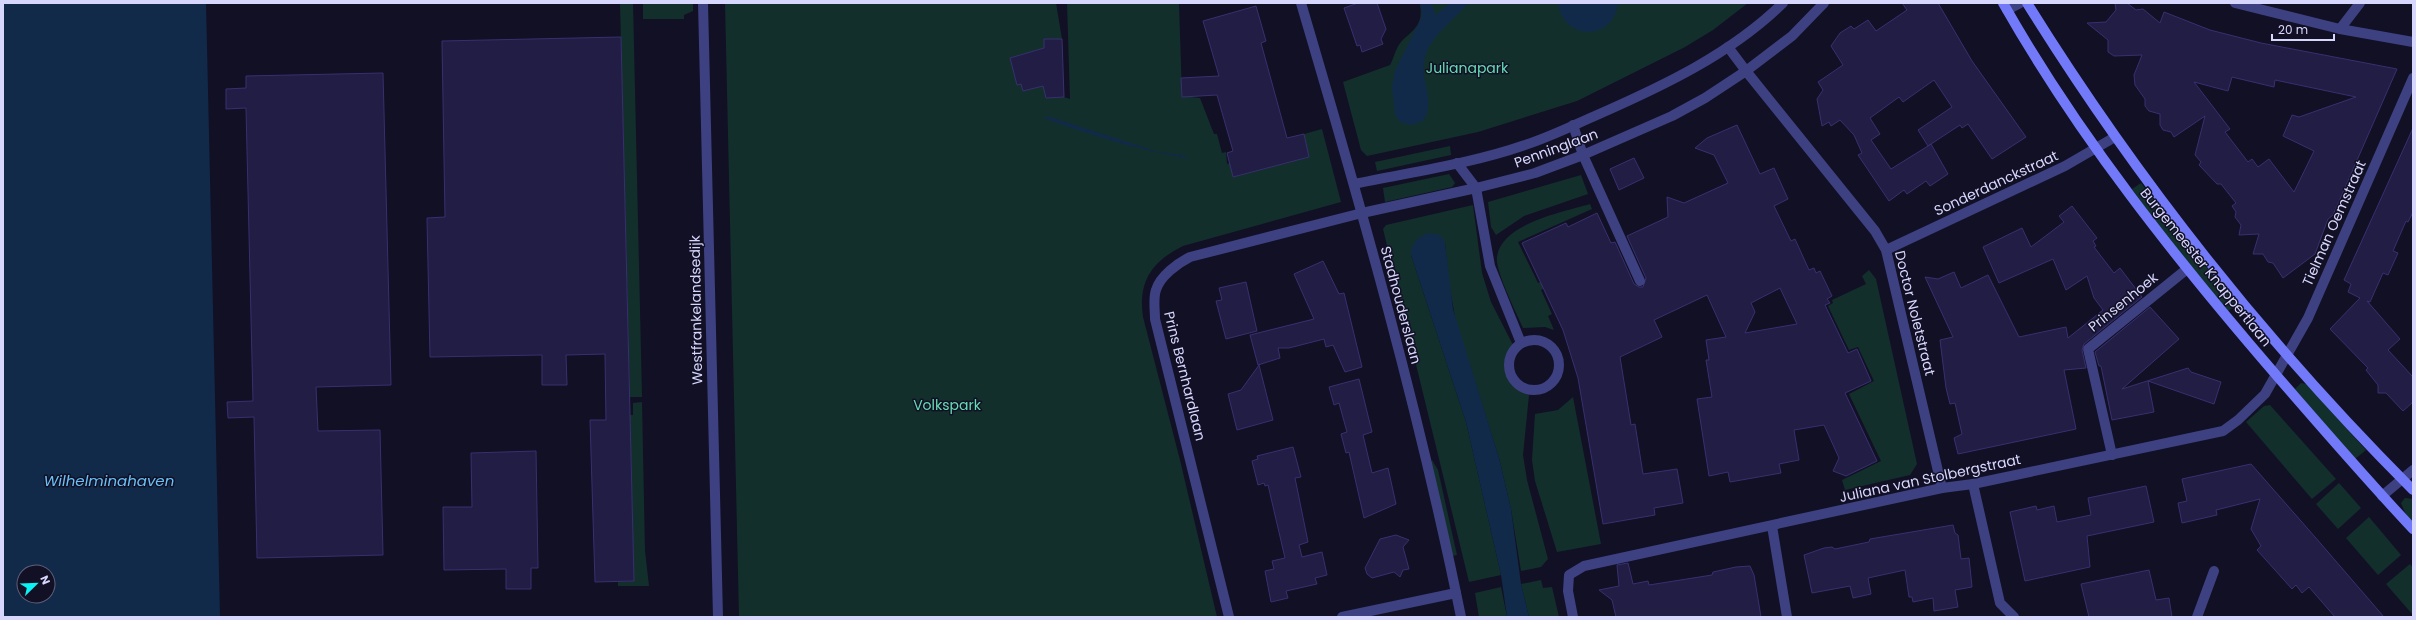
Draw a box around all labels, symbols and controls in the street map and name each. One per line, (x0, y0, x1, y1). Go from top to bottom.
scale bar (2272, 16, 2334, 42)
text: 20 m (2278, 21, 2308, 38)
park label: Julianapark (1426, 58, 1509, 78)
street label: Penninglaan (1511, 124, 1601, 172)
street label: Sonderdanckstraat (1931, 145, 2061, 221)
street label: Tielman Oemstraat (2297, 157, 2371, 289)
street label: Burgemeester Knappertlaan (2136, 183, 2276, 351)
street label: Westfrankelandsedijk (685, 234, 707, 385)
street label: Stadhouderslaan (1376, 244, 1426, 366)
street label: Doctor Noletstraat (1890, 248, 1940, 378)
street label: Prinsenhoek (2084, 267, 2163, 336)
street label: Prins Bernhardlaan (1159, 309, 1211, 443)
park label: Volkspark (913, 395, 982, 415)
street label: Juliana van Stolbergstraat (1837, 449, 2023, 507)
water label: Wilhelminahaven (44, 470, 174, 491)
north arrow (16, 564, 56, 604)
text: N (36, 573, 54, 587)

